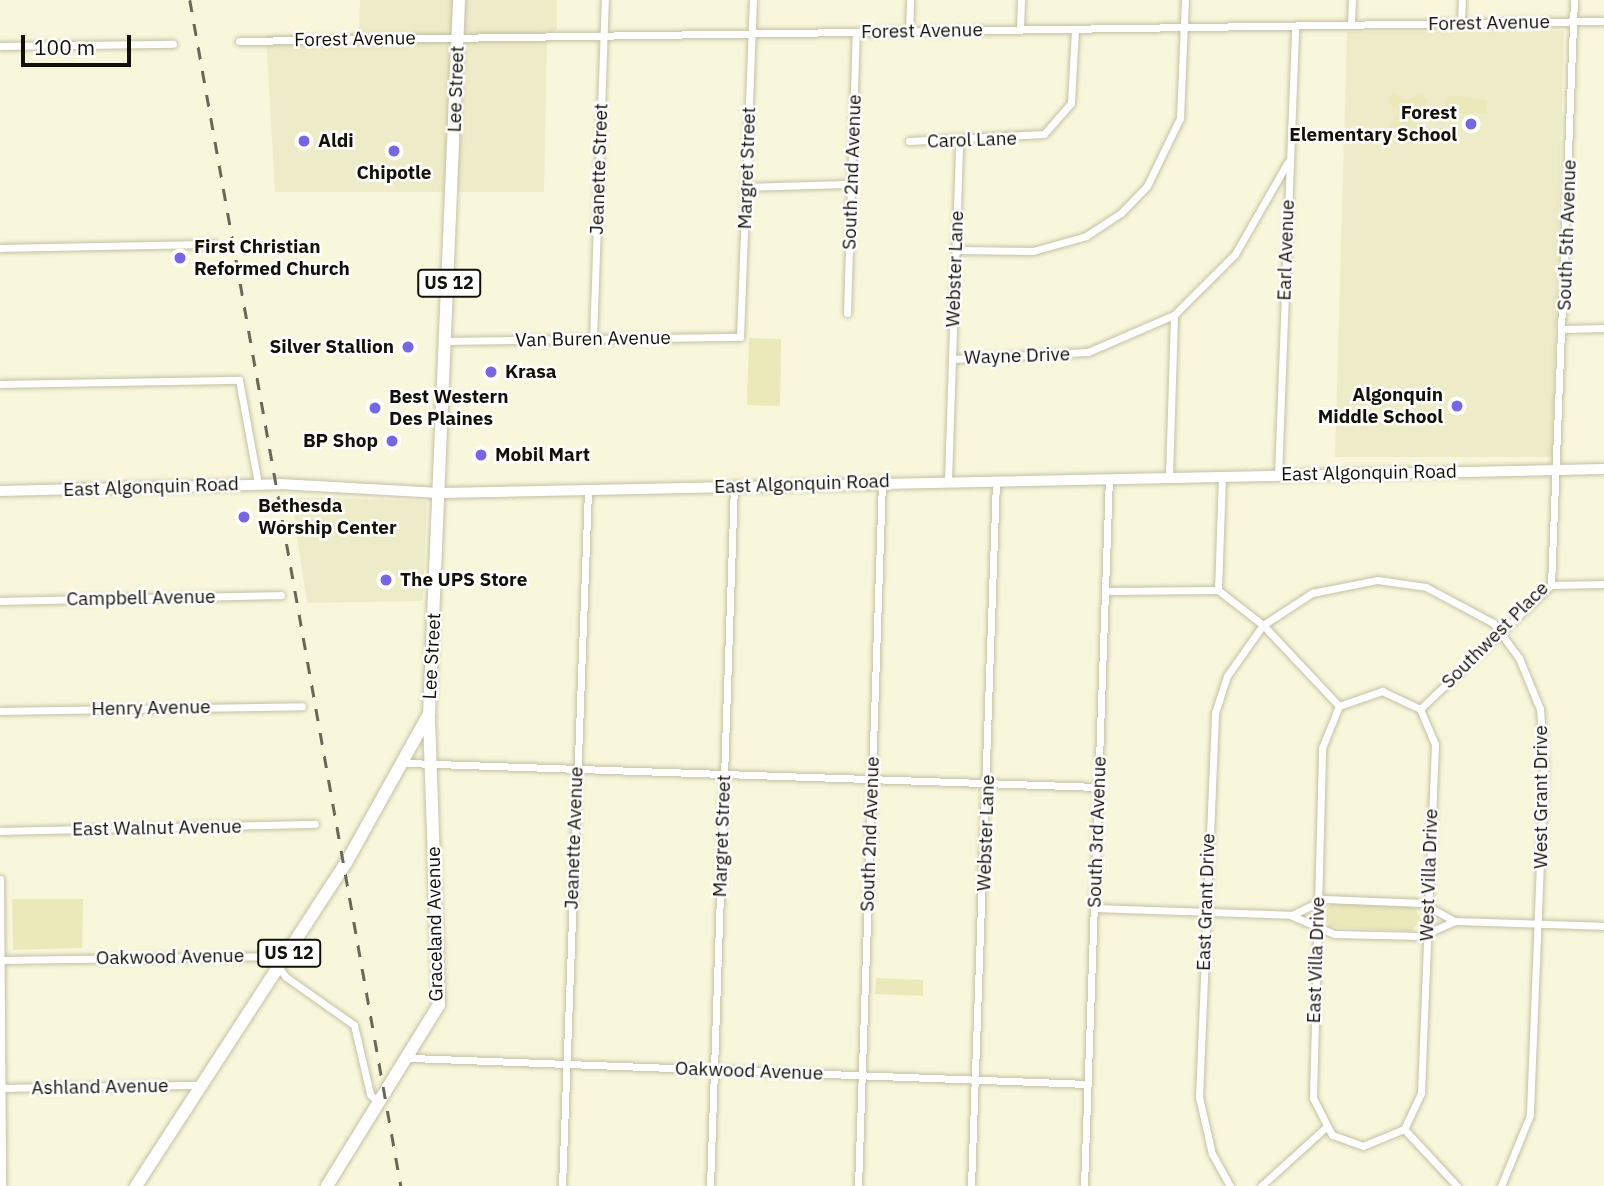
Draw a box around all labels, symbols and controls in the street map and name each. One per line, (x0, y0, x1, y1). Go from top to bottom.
street label: Forest Avenue (1428, 11, 1550, 35)
street label: Forest Avenue (861, 19, 983, 43)
scale bar (24, 21, 135, 65)
street label: Forest Avenue (294, 27, 416, 51)
text: 100 m (34, 33, 95, 61)
street label: Lee Street (443, 45, 469, 133)
street label: South 2nd Avenue (838, 94, 866, 250)
place label: Forest Elementary School (1289, 102, 1457, 146)
street label: Jeanette Street (585, 103, 613, 235)
street label: Margret Street (733, 106, 761, 230)
marker: Forest Elementary School (1463, 116, 1479, 132)
street label: Carol Lane (927, 127, 1017, 153)
place label: Aldi (318, 130, 354, 152)
marker: Aldi (296, 133, 312, 149)
marker: Chipotle (386, 143, 402, 159)
street label: South 5th Avenue (1553, 159, 1581, 311)
place label: Chipotle (357, 162, 431, 184)
street label: Earl Avenue (1273, 199, 1299, 301)
street label: Webster Lane (942, 210, 968, 328)
place label: First Christian Reformed Church (194, 236, 350, 280)
marker: First Christian Reformed Church (172, 250, 188, 266)
road number: US 12 (416, 268, 482, 298)
street label: Van Buren Avenue (515, 326, 671, 352)
place label: Silver Stallion (269, 336, 394, 358)
marker: Silver Stallion (400, 339, 416, 355)
street label: Wayne Drive (964, 343, 1070, 369)
place label: Krasa (505, 361, 557, 383)
marker: Krasa (483, 364, 499, 380)
place label: Algonquin Middle School (1318, 384, 1443, 428)
place label: Best Western Des Plaines (389, 386, 509, 430)
marker: Algonquin Middle School (1449, 398, 1465, 414)
marker: Best Western Des Plaines (367, 400, 383, 416)
place label: BP Shop (303, 430, 378, 452)
marker: BP Shop (384, 433, 400, 449)
place label: Mobil Mart (495, 444, 590, 466)
marker: Mobil Mart (473, 447, 489, 463)
street label: East Algonquin Road (1281, 460, 1457, 486)
street label: East Algonquin Road (714, 470, 890, 498)
street label: East Algonquin Road (63, 473, 239, 501)
place label: Bethesda Worship Center (258, 495, 397, 539)
marker: Bethesda Worship Center (236, 509, 252, 525)
place label: The UPS Store (400, 569, 527, 591)
marker: The UPS Store (378, 572, 394, 588)
street label: Southwest Place (1437, 577, 1553, 693)
street label: Campbell Avenue (66, 585, 216, 611)
street label: Lee Street (418, 612, 446, 700)
street label: Henry Avenue (91, 696, 211, 720)
street label: West Grant Drive (1530, 725, 1552, 869)
street label: South 2nd Avenue (856, 756, 884, 912)
street label: South 3rd Avenue (1083, 756, 1111, 908)
street label: Jeanette Avenue (560, 766, 588, 910)
street label: Margret Street (708, 774, 736, 898)
street label: Webster Lane (973, 774, 999, 892)
street label: West Villa Drive (1415, 808, 1443, 942)
street label: East Walnut Avenue (72, 815, 242, 841)
street label: East Grant Drive (1192, 833, 1220, 971)
street label: Graceland Avenue (422, 846, 448, 1002)
street label: East Villa Drive (1302, 896, 1330, 1024)
road number: US 12 (256, 938, 322, 968)
street label: Oakwood Avenue (96, 944, 244, 970)
street label: Oakwood Avenue (674, 1057, 824, 1085)
street label: Ashland Avenue (31, 1074, 169, 1100)

